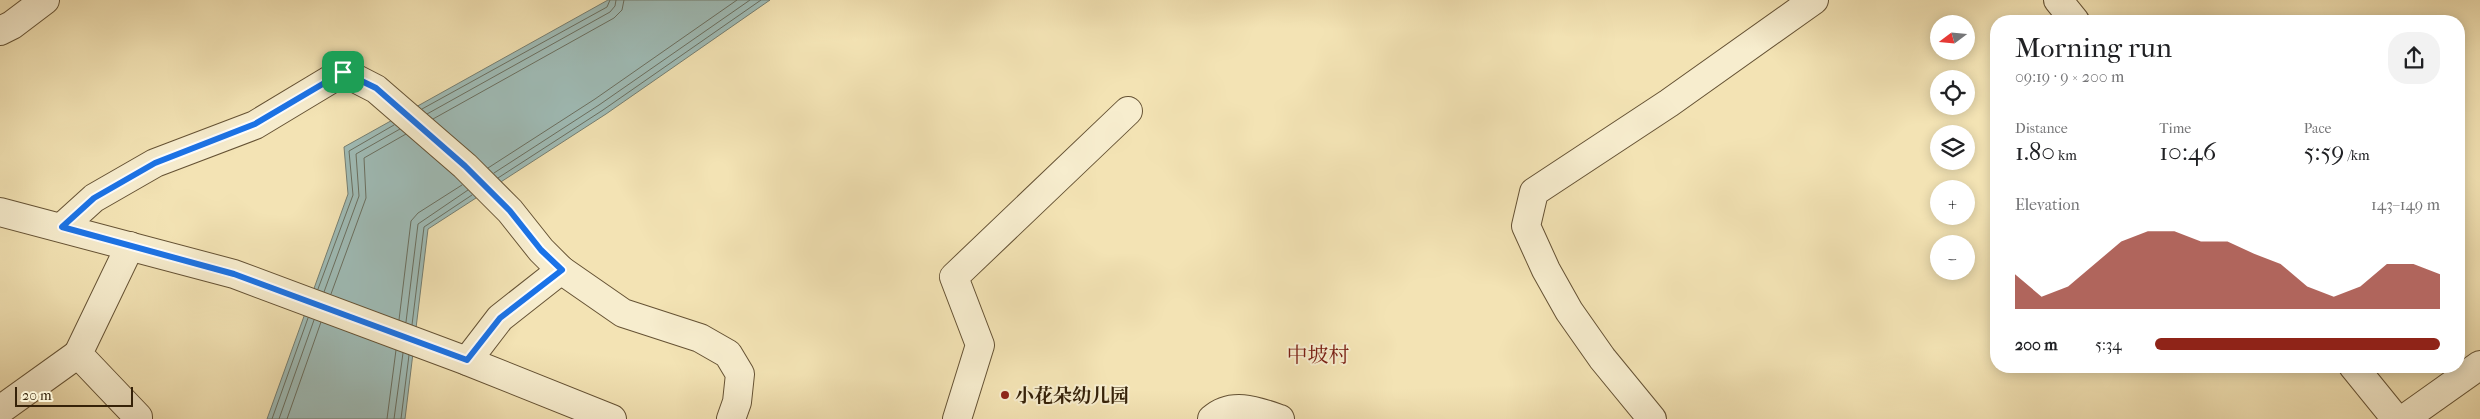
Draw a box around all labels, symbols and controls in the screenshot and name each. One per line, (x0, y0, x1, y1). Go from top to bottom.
north arrow (1930, 15, 1975, 60)
map controls (1930, 15, 1975, 280)
text: Morning run (2015, 31, 2172, 64)
button: share (2388, 32, 2440, 84)
pin (322, 51, 364, 93)
icon: arrive (329, 58, 357, 86)
text: 09:19 · 9 × 200 m (2015, 67, 2124, 86)
button: locate (1930, 70, 1975, 115)
text: Distance (2015, 120, 2068, 137)
text: Time (2159, 120, 2191, 137)
text: Pace (2304, 120, 2332, 137)
button: layers (1930, 125, 1975, 170)
text: 1.80 (2015, 137, 2055, 166)
text: 10:46 (2159, 137, 2216, 166)
text: 5:59 (2304, 137, 2344, 166)
text: km (2055, 147, 2077, 164)
text: /km (2344, 147, 2370, 164)
button: + (1930, 180, 1975, 225)
text: Elevation (2015, 195, 2080, 214)
text: 143–149 m (2371, 195, 2440, 214)
button: − (1930, 235, 1975, 280)
text: 200 m (2015, 335, 2058, 354)
text: 5:34 (2095, 335, 2122, 354)
district label: 中坡村 (1287, 343, 1350, 367)
scale bar (15, 384, 132, 407)
place label: 小花朵幼儿园 (1015, 385, 1129, 407)
text: 20 m (22, 387, 52, 404)
marker: 小花朵幼儿园 (999, 389, 1011, 401)

